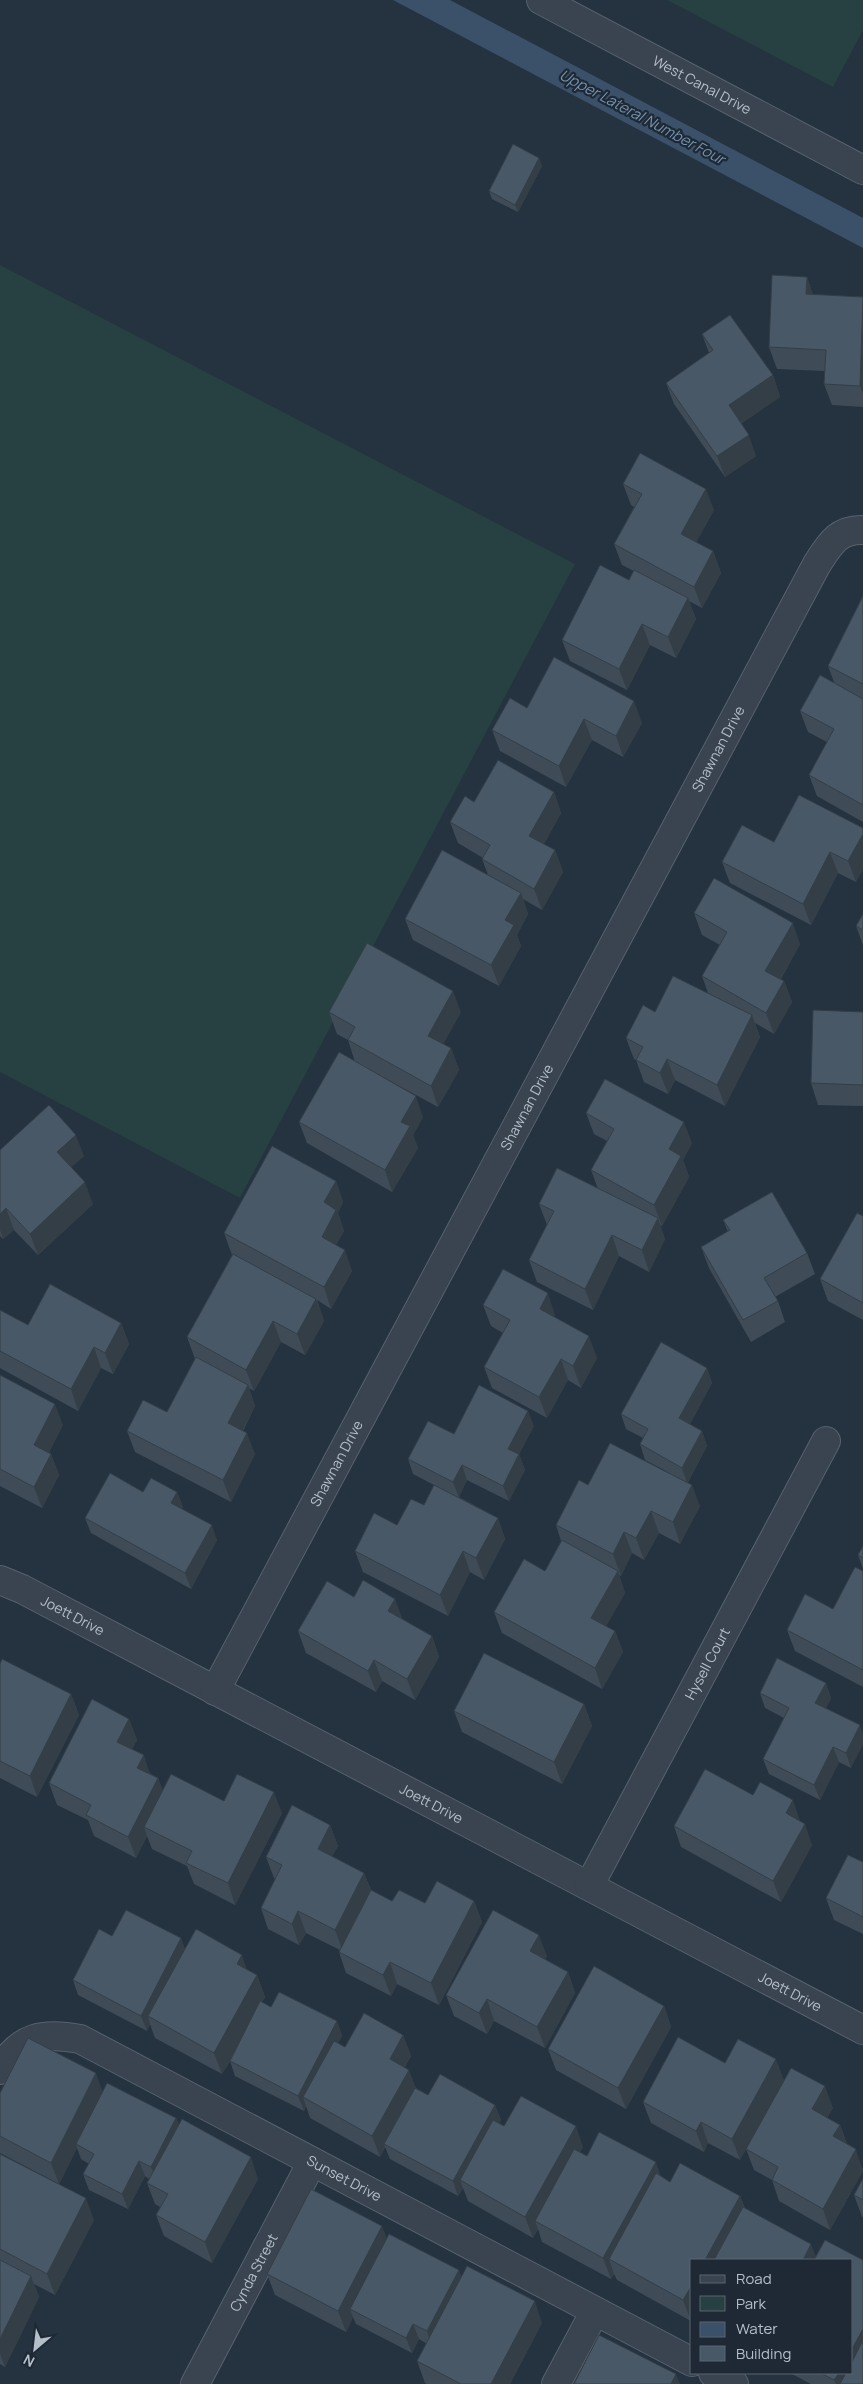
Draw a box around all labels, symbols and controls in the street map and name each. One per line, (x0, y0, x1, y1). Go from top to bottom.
street label: West Canal Drive (650, 51, 755, 118)
water label: Upper Lateral Number Four (556, 64, 731, 170)
street label: Shawnan Drive (687, 702, 749, 795)
street label: Shawnan Drive (496, 1060, 557, 1153)
street label: Shawnan Drive (305, 1417, 367, 1510)
street label: Joett Drive (38, 1591, 108, 1640)
street label: Hysell Court (680, 1624, 734, 1703)
street label: Joett Drive (397, 1779, 467, 1828)
street label: Joett Drive (755, 1967, 825, 2016)
street label: Sunset Drive (304, 2150, 385, 2205)
street label: Cynda Street (225, 2230, 282, 2315)
legend (690, 2259, 853, 2374)
text: Road (736, 2268, 772, 2289)
text: Park (736, 2293, 766, 2314)
text: Water (736, 2318, 778, 2339)
north arrow (10, 2324, 60, 2374)
text: Building (736, 2343, 791, 2364)
text: N (20, 2350, 38, 2372)

